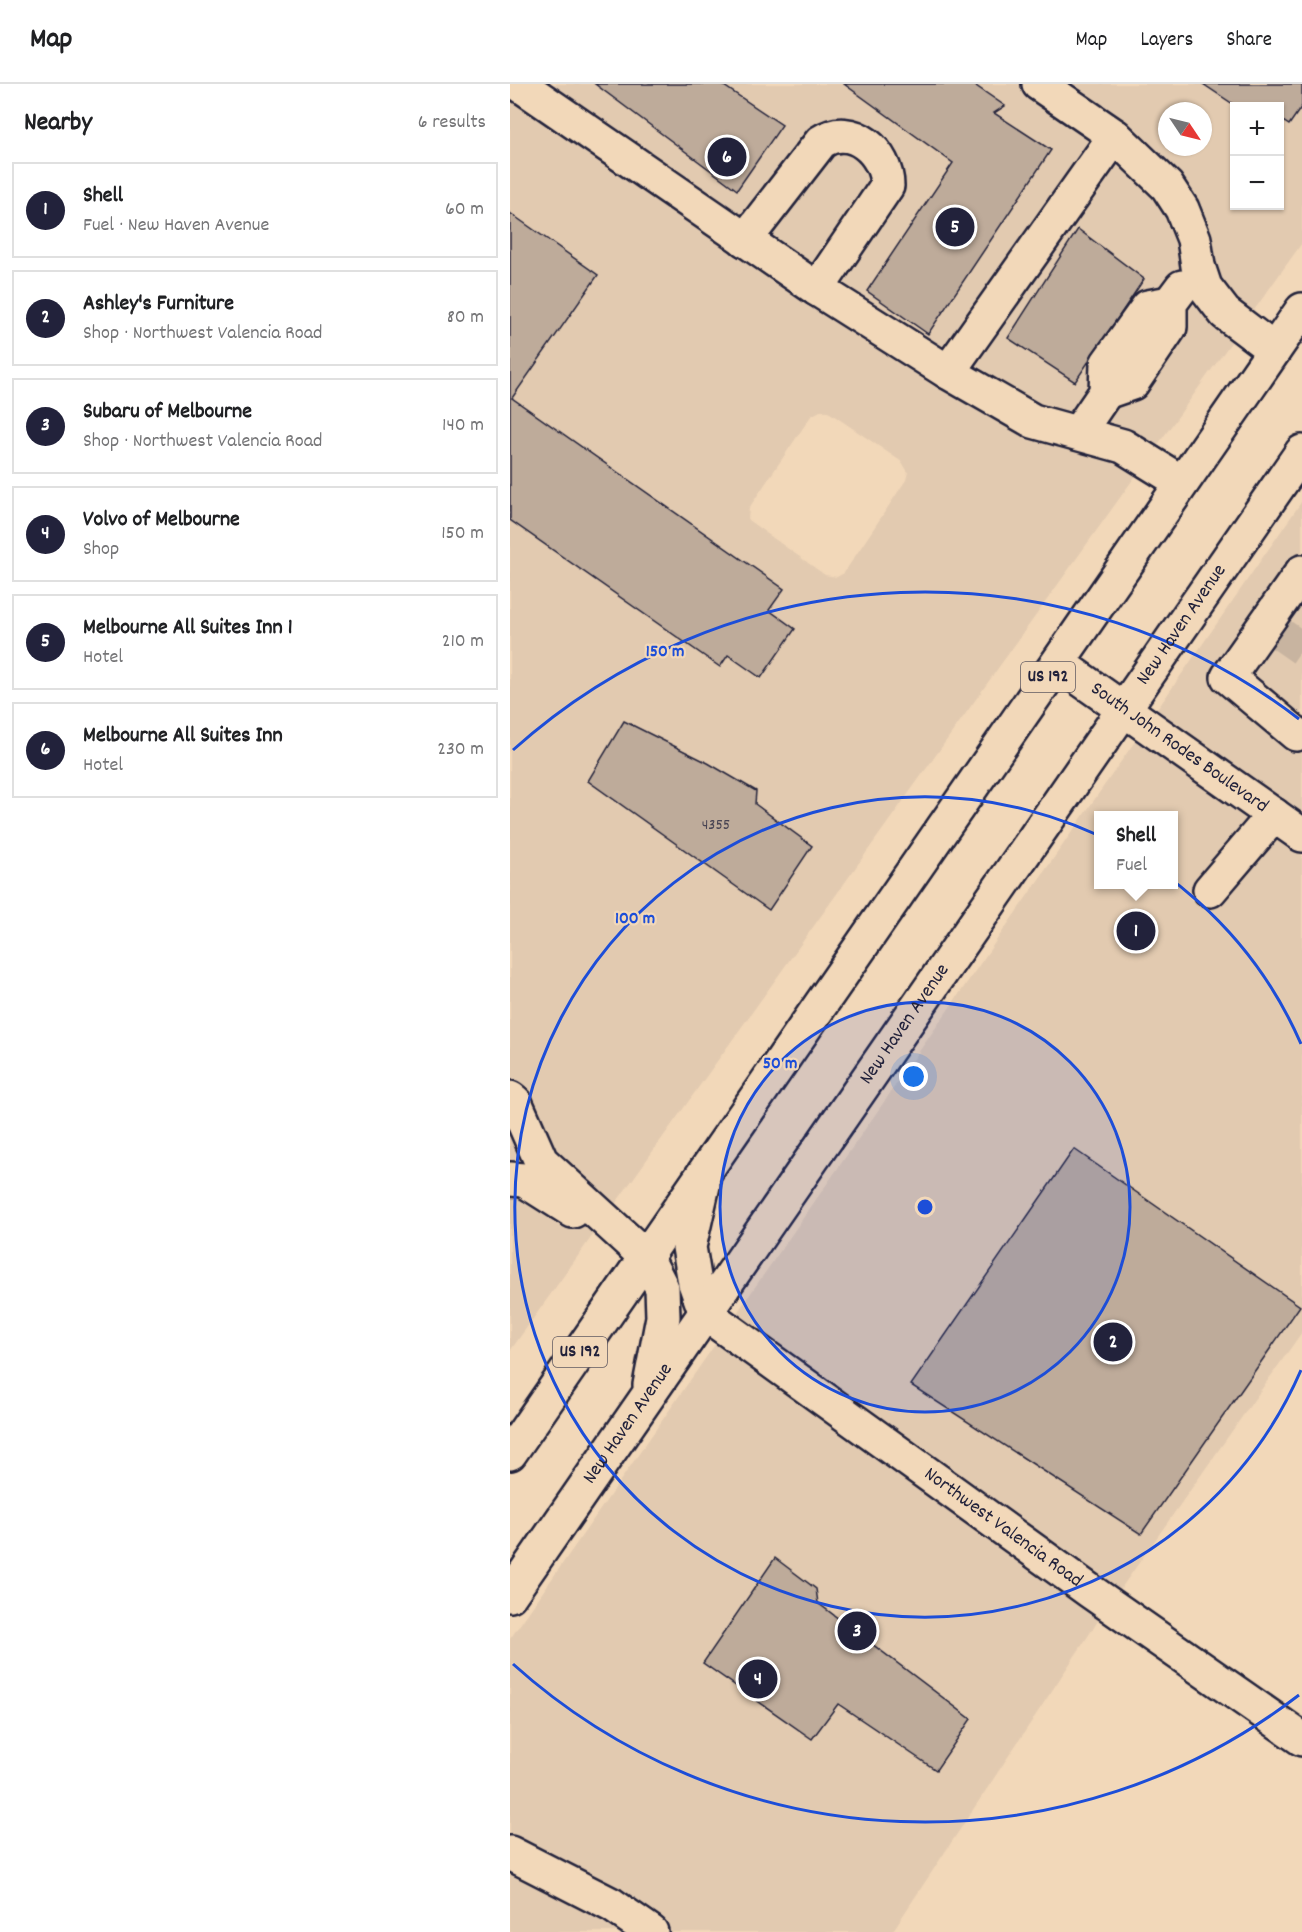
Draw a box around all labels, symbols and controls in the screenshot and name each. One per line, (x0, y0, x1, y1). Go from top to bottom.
text: Map (30, 21, 72, 61)
text: Map (1076, 26, 1107, 56)
text: Layers (1140, 26, 1193, 56)
text: Share (1226, 26, 1272, 56)
north arrow (1158, 102, 1212, 156)
map controls (1230, 102, 1284, 210)
button: + (1230, 102, 1284, 156)
text: Nearby (24, 105, 92, 142)
text: 6 results (418, 109, 486, 137)
pin: 6 (708, 134, 746, 180)
button: − (1230, 156, 1284, 210)
text: Shell (83, 181, 123, 212)
text: 1 (43, 196, 48, 224)
text: 60 m (445, 196, 484, 224)
pin: 5 (936, 204, 974, 250)
text: Fuel · New Haven Avenue (83, 212, 269, 240)
text: Ashley's Furniture (83, 289, 234, 320)
text: 2 (41, 304, 50, 332)
text: 80 m (447, 304, 484, 332)
text: Shop · Northwest Valencia Road (83, 320, 323, 348)
text: Subaru of Melbourne (83, 397, 252, 428)
text: 3 (41, 412, 50, 440)
text: 140 m (442, 412, 484, 440)
text: Shop · Northwest Valencia Road (83, 428, 323, 456)
text: Volvo of Melbourne (83, 505, 240, 536)
text: 4 (41, 520, 50, 548)
text: 150 m (441, 520, 484, 548)
text: Shop (83, 536, 119, 564)
street label: New Haven Avenue (1130, 559, 1234, 691)
text: Melbourne All Suites Inn 1 (83, 613, 293, 644)
text: 5 (41, 628, 50, 656)
text: 210 m (442, 628, 484, 656)
text: 150 m (646, 640, 684, 665)
text: Hotel (83, 644, 123, 672)
road number: US 192 (1021, 662, 1075, 692)
street label: South John Rodes Boulevard (1084, 676, 1274, 821)
text: Melbourne All Suites Inn (83, 721, 283, 752)
text: 6 (41, 736, 50, 764)
text: 230 m (437, 736, 484, 764)
text: Hotel (83, 752, 123, 780)
popup (1094, 811, 1178, 889)
house number: 4355 (702, 814, 730, 837)
text: Shell (1116, 821, 1156, 852)
text: Fuel (1116, 852, 1147, 880)
text: 100 m (615, 907, 655, 932)
pin: 1 (1116, 908, 1156, 954)
street label: New Haven Avenue (853, 958, 957, 1091)
text: 50 m (763, 1052, 797, 1077)
your location (899, 1062, 928, 1091)
centre of rings (915, 1197, 935, 1217)
pin: 2 (1094, 1320, 1132, 1364)
road number: US 192 (553, 1337, 607, 1367)
street label: New Haven Avenue (577, 1358, 680, 1490)
street label: Northwest Valencia Road (918, 1461, 1088, 1595)
pin: 3 (838, 1608, 876, 1654)
pin: 4 (738, 1656, 778, 1702)

